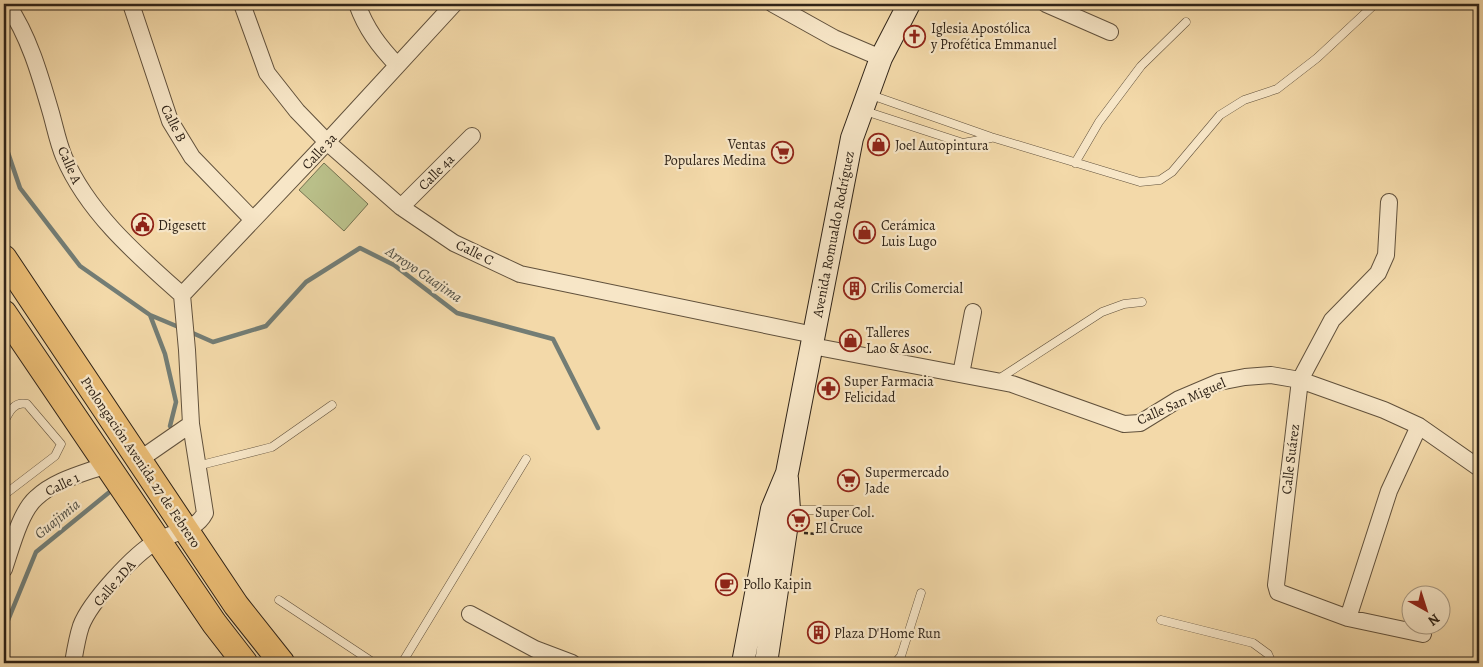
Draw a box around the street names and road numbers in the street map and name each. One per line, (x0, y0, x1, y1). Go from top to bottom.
street label: Calle B (156, 101, 191, 145)
street label: Calle 3a (298, 129, 341, 174)
street label: Calle A (53, 143, 87, 188)
street label: Avenida Romualdo Rodríguez (808, 149, 859, 320)
street label: Calle 4a (414, 150, 459, 195)
street label: Calle C (453, 235, 497, 270)
street label: Prolongación Avenida 27 de Febrero (76, 373, 205, 552)
street label: Calle San Miguel (1134, 373, 1229, 429)
street label: Calle Suárez (1277, 423, 1304, 495)
street label: Calle 1 (42, 468, 83, 501)
street label: Calle 2DA (89, 555, 140, 611)

